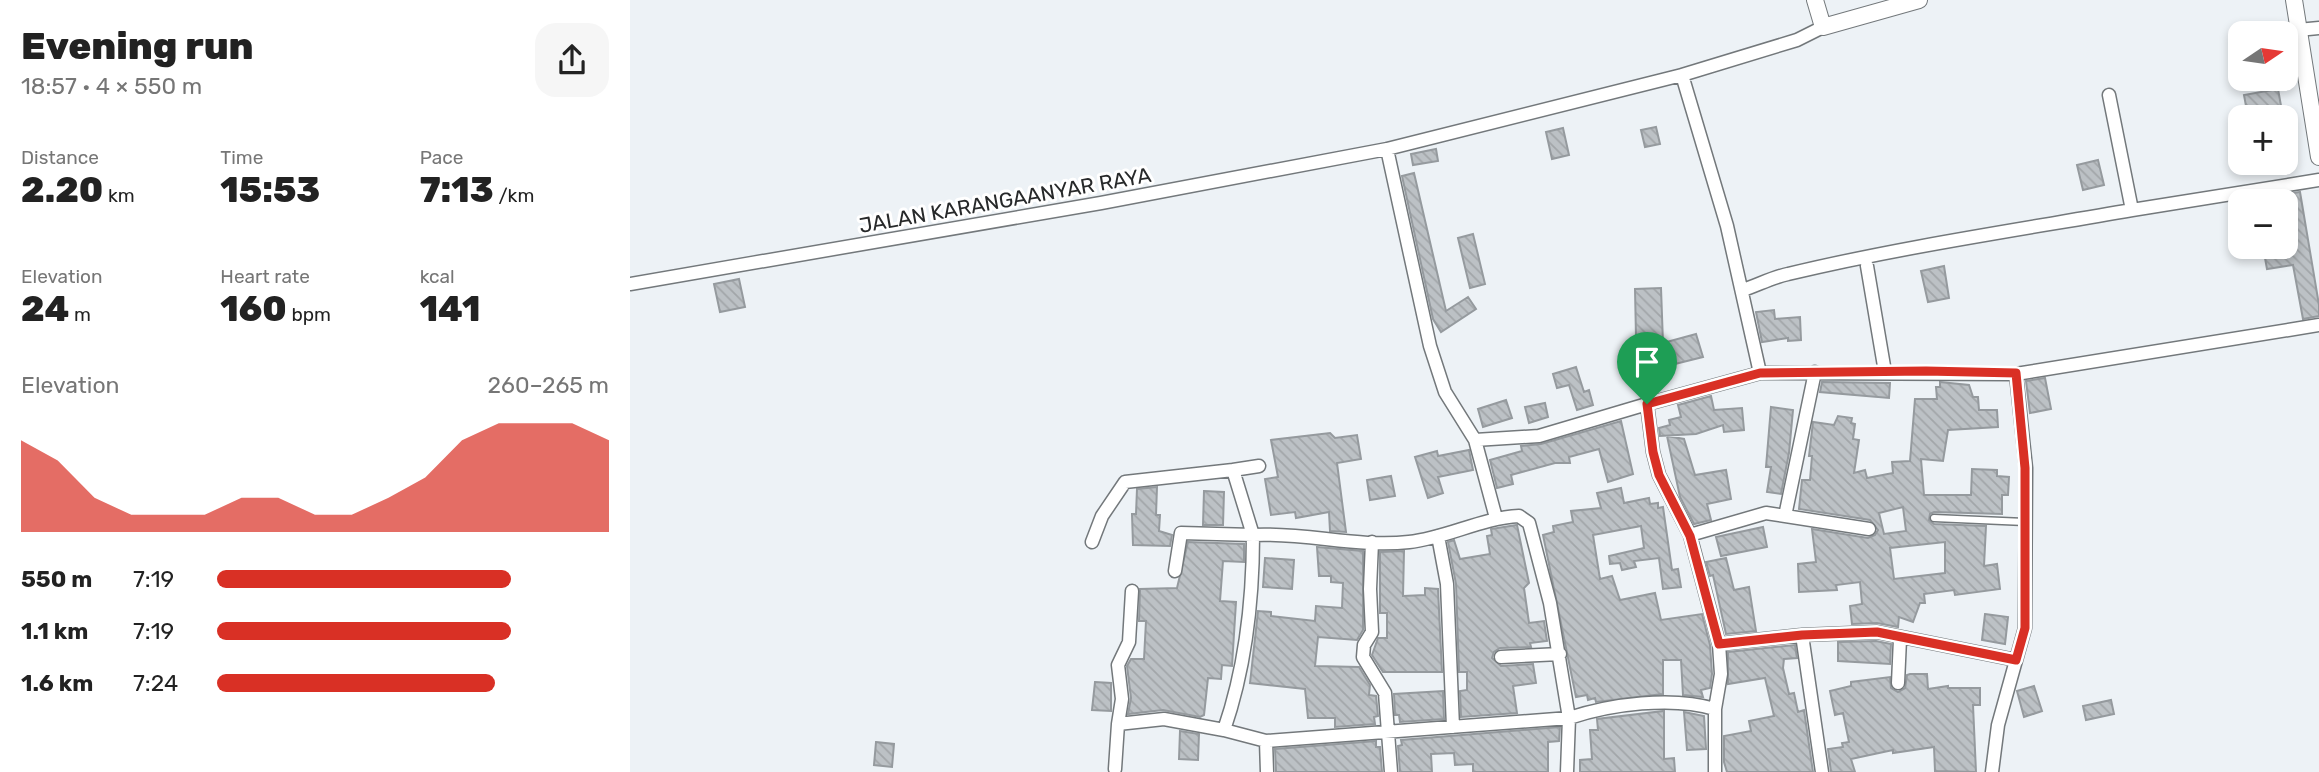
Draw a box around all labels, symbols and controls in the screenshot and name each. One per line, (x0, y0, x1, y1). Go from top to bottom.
north arrow (2228, 21, 2298, 91)
map controls (2228, 21, 2298, 259)
text: Evening run (21, 23, 254, 69)
button: share (535, 23, 609, 97)
text: 18:57 · 4 × 550 m (21, 72, 202, 100)
button: + (2228, 105, 2298, 175)
text: Distance (21, 146, 99, 169)
text: Time (220, 146, 263, 169)
text: Pace (420, 146, 463, 169)
street label: JALAN KARANGAANYAR RAYA (857, 162, 1153, 238)
text: 2.20 (21, 169, 103, 211)
text: 15:53 (220, 169, 320, 211)
text: 7:13 (420, 169, 494, 211)
text: km (103, 184, 135, 207)
text: /km (494, 184, 534, 207)
button: − (2228, 189, 2298, 259)
text: Elevation (21, 265, 102, 288)
text: Heart rate (220, 265, 310, 288)
text: kcal (420, 265, 455, 288)
text: 24 (21, 288, 69, 330)
text: 160 (220, 288, 287, 330)
text: 141 (420, 288, 480, 330)
text: m (69, 303, 91, 326)
text: bpm (287, 303, 331, 326)
pin (1617, 332, 1677, 404)
icon: arrive (1628, 343, 1666, 381)
text: Elevation (21, 371, 120, 399)
text: 260–265 m (488, 371, 609, 399)
text: 550 m (21, 565, 92, 593)
text: 7:19 (133, 565, 174, 593)
text: 1.1 km (21, 617, 88, 645)
text: 7:19 (133, 617, 174, 645)
text: 1.6 km (21, 669, 93, 697)
text: 7:24 (133, 669, 178, 697)

